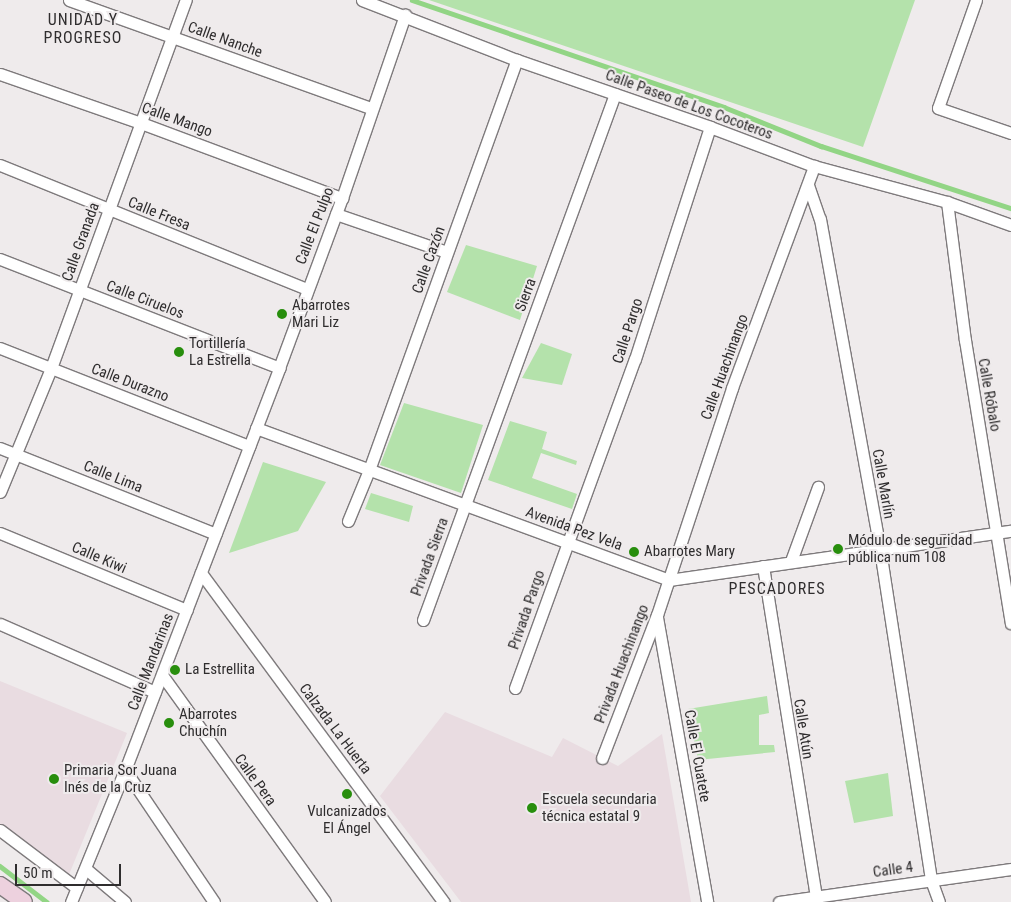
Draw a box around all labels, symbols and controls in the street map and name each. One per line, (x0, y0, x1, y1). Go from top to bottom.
district label: UNIDAD Y PROGRESO (43, 10, 123, 48)
street label: Calle Nanche (185, 18, 265, 62)
street label: Calle Paseo de Los Cocoteros (603, 66, 775, 144)
street label: Calle Mango (139, 99, 215, 141)
street label: Calle El Pulpo (292, 185, 338, 267)
street label: Calle Fresa (125, 193, 193, 235)
street label: Calle Granada (58, 200, 104, 284)
street label: Calle Cazón (409, 224, 449, 296)
street label: Sierra (512, 276, 540, 314)
street label: Calle Ciruelos (104, 277, 186, 323)
place label: Abarrotes Mari Liz (292, 296, 350, 331)
street label: Calle Pargo (609, 296, 647, 366)
marker: Abarrotes Mari Liz (276, 308, 288, 320)
street label: Calle Huachinango (698, 312, 752, 422)
place label: Tortillería La Estrella (189, 334, 251, 369)
marker: Tortillería La Estrella (173, 346, 185, 358)
street label: Calle Róbalo (974, 357, 1004, 433)
street label: Calle Durazno (89, 360, 171, 406)
street label: Calle Marlín (868, 448, 898, 520)
street label: Calle Lima (81, 457, 145, 497)
street label: Avenida Pez Vela (523, 503, 625, 555)
street label: Privada Sierra (407, 515, 453, 599)
place label: Módulo de seguridad pública num 108 (848, 531, 972, 566)
street label: Calle Kiwi (69, 538, 129, 578)
place label: Abarrotes Mary (644, 543, 735, 561)
marker: Módulo de seguridad pública num 108 (832, 543, 844, 555)
marker: Abarrotes Mary (628, 546, 640, 558)
street label: Privada Pargo (505, 568, 549, 652)
district label: PESCADORES (727, 579, 827, 599)
street label: Privada Huachinango (591, 602, 653, 726)
street label: Calle Mandarinas (124, 611, 178, 713)
place label: La Estrellita (185, 661, 255, 679)
marker: La Estrellita (169, 664, 181, 676)
street label: Calzada La Huerta (295, 680, 375, 778)
street label: Calle Atún (789, 698, 817, 760)
place label: Abarrotes Chuchín (179, 705, 237, 740)
street label: Calle El Cuatete (680, 709, 714, 803)
marker: Abarrotes Chuchín (163, 717, 175, 729)
street label: Calle Pera (230, 751, 280, 809)
place label: Primaria Sor Juana Inés de la Cruz (64, 761, 177, 796)
marker: Primaria Sor Juana Inés de la Cruz (48, 773, 60, 785)
marker: Vulcanizados El Ángel (341, 788, 353, 800)
place label: Escuela secundaria técnica estatal 9 (542, 790, 657, 825)
place label: Vulcanizados El Ángel (307, 802, 387, 837)
marker: Escuela secundaria técnica estatal 9 (526, 802, 538, 814)
scale bar (18, 854, 124, 886)
street label: Calle 4 (872, 858, 914, 882)
text: 50 m (23, 864, 53, 882)

